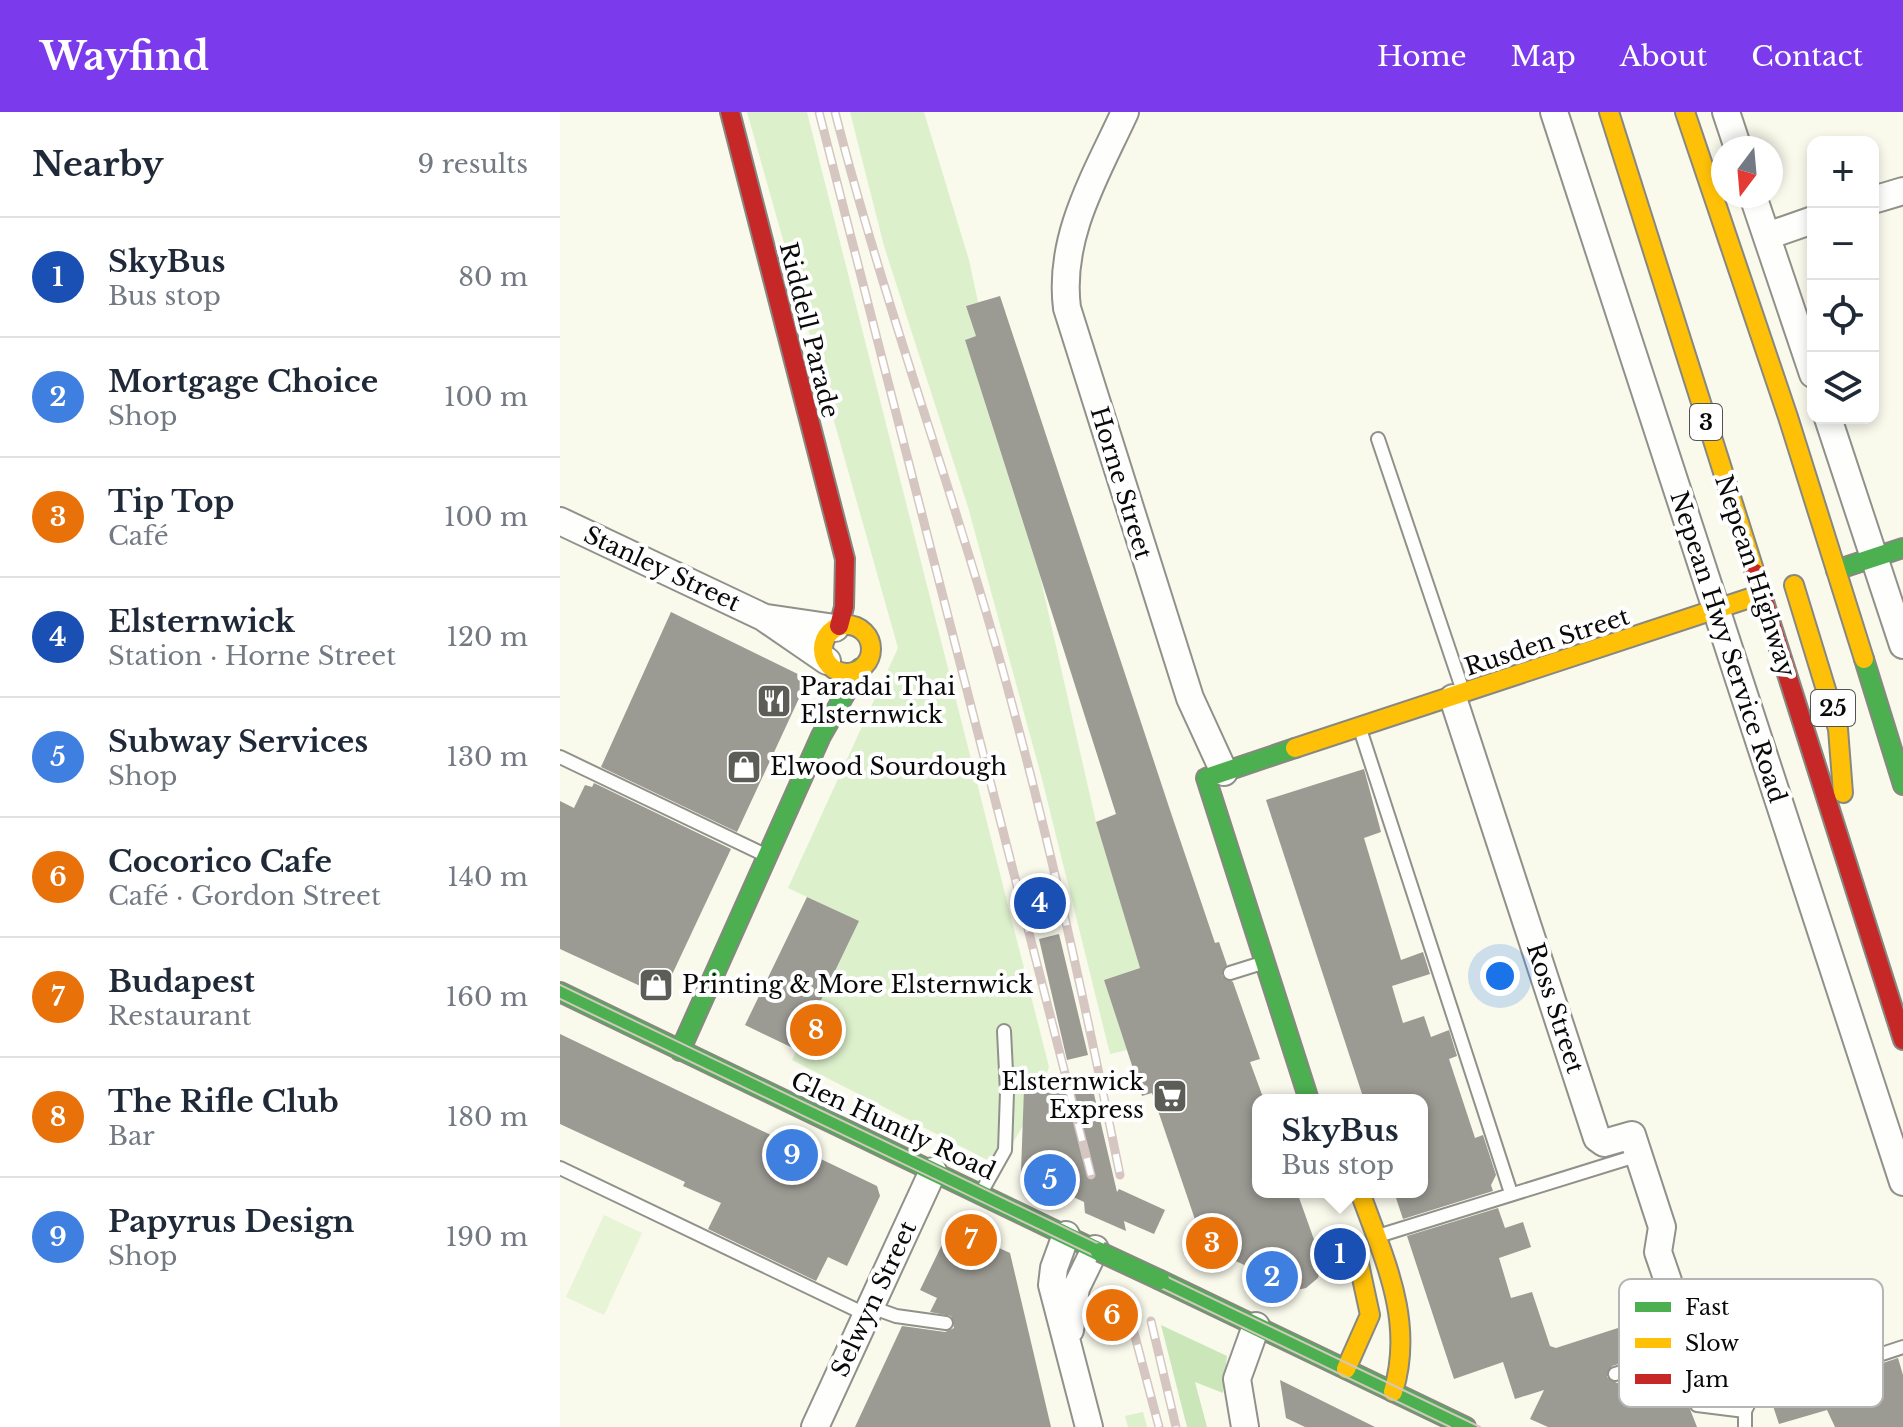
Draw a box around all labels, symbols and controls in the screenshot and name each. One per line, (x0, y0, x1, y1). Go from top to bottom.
text: Wayfind (40, 33, 209, 80)
text: Home (1377, 39, 1467, 74)
text: Map (1511, 39, 1576, 74)
text: About (1620, 39, 1707, 74)
text: Contact (1751, 39, 1863, 74)
north arrow (1711, 136, 1783, 208)
map controls (1807, 136, 1879, 424)
button: + (1807, 136, 1879, 208)
text: Nearby (32, 143, 164, 185)
text: 9 results (417, 148, 528, 180)
button: − (1807, 208, 1879, 280)
street label: Riddell Parade (774, 239, 845, 421)
text: SkyBus (108, 243, 225, 280)
text: 1 (52, 261, 64, 293)
text: 80 m (458, 261, 528, 293)
text: Bus stop (108, 280, 221, 312)
button: locate (1807, 280, 1879, 352)
button: layers (1807, 352, 1879, 424)
text: Mortgage Choice (108, 363, 378, 400)
text: 2 (50, 381, 66, 413)
text: 100 m (444, 381, 528, 413)
text: Shop (108, 400, 177, 432)
street label: Horne Street (1085, 403, 1158, 563)
road number: 3 (1690, 404, 1722, 440)
street label: Nepean Highway (1709, 471, 1802, 681)
text: Tip Top (108, 483, 234, 520)
street label: Nepean Hwy Service Road (1664, 487, 1793, 806)
text: 3 (50, 501, 66, 533)
text: 100 m (444, 501, 528, 533)
text: Café (108, 520, 169, 552)
street label: Stanley Street (579, 520, 745, 617)
street label: Rusden Street (1461, 601, 1633, 682)
text: Elsternwick (108, 603, 295, 640)
text: 4 (49, 621, 67, 653)
text: 120 m (446, 621, 528, 653)
text: Station · Horne Street (108, 640, 396, 672)
place label: Paradai Thai Elsternwick (800, 672, 955, 729)
restaurant icon: Paradai Thai Elsternwick (755, 682, 793, 720)
road number: 25 (1811, 690, 1855, 726)
text: Subway Services (108, 723, 368, 760)
text: 5 (50, 741, 66, 773)
text: 130 m (446, 741, 528, 773)
shop icon: Elwood Sourdough (725, 748, 763, 786)
place label: Elwood Sourdough (770, 752, 1007, 781)
text: Shop (108, 760, 177, 792)
text: Cocorico Cafe (108, 843, 332, 880)
text: 6 (49, 861, 67, 893)
text: 140 m (447, 861, 528, 893)
pin: 4 (1014, 873, 1066, 933)
text: Café · Gordon Street (108, 880, 381, 912)
street label: Ross Street (1521, 939, 1590, 1077)
your location (1480, 956, 1520, 996)
text: Budapest (108, 963, 255, 1000)
shop icon: Printing & More Elsternwick (637, 966, 675, 1004)
place label: Printing & More Elsternwick (682, 970, 1033, 999)
text: 7 (51, 981, 65, 1013)
text: 160 m (446, 981, 528, 1013)
text: Restaurant (108, 1000, 251, 1032)
pin: 8 (790, 1000, 842, 1060)
street label: Glen Huntly Road (786, 1065, 1000, 1186)
place label: Elsternwick Express (1001, 1067, 1144, 1124)
supermarket icon: Elsternwick Express (1151, 1077, 1189, 1115)
text: The Rifle Club (108, 1083, 339, 1120)
popup (1252, 1094, 1428, 1198)
text: 8 (50, 1101, 66, 1133)
text: 180 m (447, 1101, 528, 1133)
text: SkyBus (1281, 1112, 1399, 1149)
text: Bar (108, 1120, 155, 1152)
pin: 9 (766, 1125, 818, 1185)
text: Bus stop (1281, 1149, 1394, 1181)
pin: 5 (1024, 1150, 1076, 1210)
text: Papyrus Design (108, 1203, 354, 1240)
pin: 7 (945, 1210, 997, 1270)
pin: 3 (1186, 1213, 1238, 1273)
street label: Selwyn Street (825, 1216, 922, 1381)
text: 9 (49, 1221, 67, 1253)
text: 190 m (446, 1221, 528, 1253)
pin: 1 (1314, 1224, 1366, 1284)
text: Shop (108, 1240, 177, 1272)
pin: 2 (1246, 1247, 1298, 1307)
legend (1619, 1279, 1883, 1407)
pin: 6 (1086, 1285, 1138, 1345)
text: Fast (1685, 1294, 1730, 1321)
text: Slow (1685, 1330, 1739, 1357)
text: Jam (1682, 1366, 1729, 1393)

